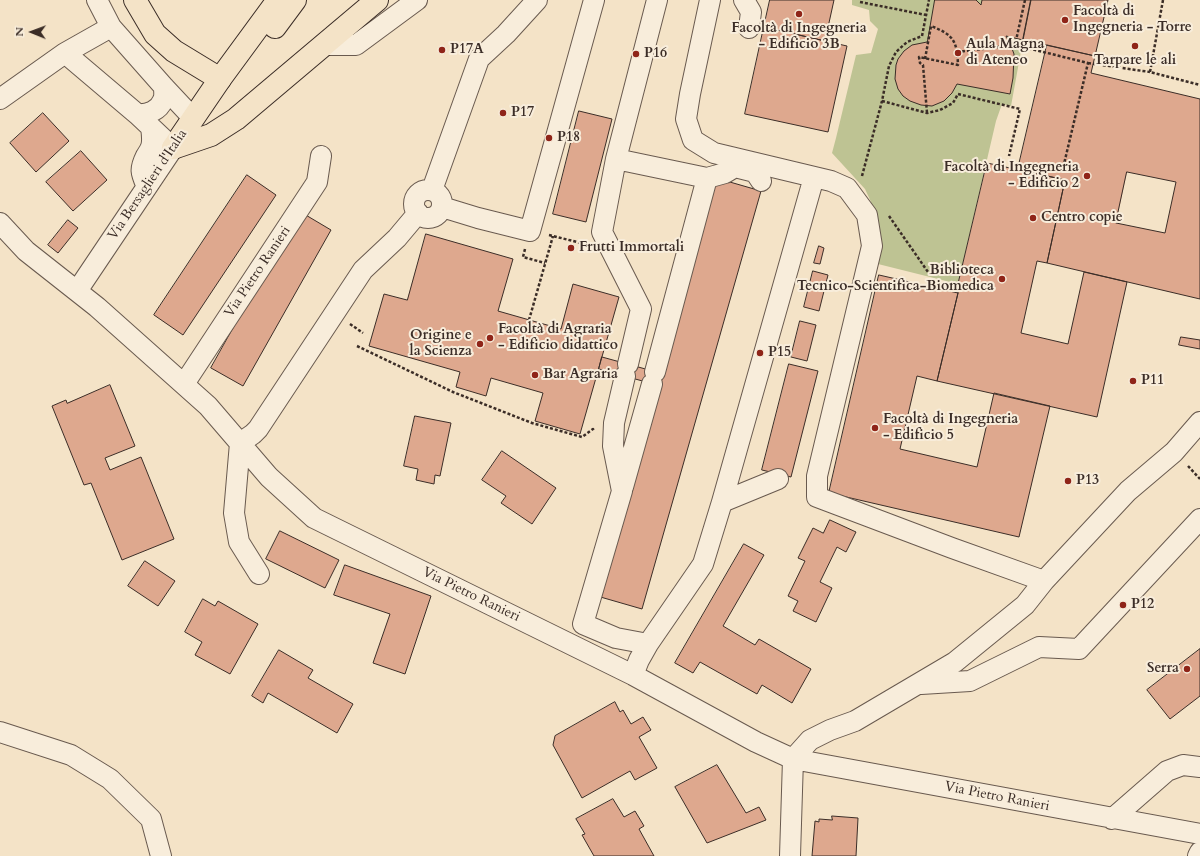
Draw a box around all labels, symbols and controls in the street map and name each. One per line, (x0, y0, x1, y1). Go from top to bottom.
place label: Facoltà di Ingegneria - Torre (1073, 4, 1192, 36)
marker: Facoltà di Ingegneria - Edificio 3B (794, 9, 804, 19)
north arrow (12, 12, 52, 52)
marker: Facoltà di Ingegneria - Torre (1060, 15, 1070, 25)
place label: Facoltà di Ingegneria - Edificio 3B (731, 21, 867, 54)
text: N (12, 27, 27, 37)
place label: Aula Magna di Ateneo (966, 37, 1044, 70)
marker: Tarpare le ali (1130, 41, 1140, 51)
place label: P17A (450, 42, 484, 58)
marker: P17A (437, 45, 447, 55)
place label: P16 (644, 46, 667, 62)
marker: Aula Magna di Ateneo (953, 48, 963, 58)
marker: P16 (631, 49, 641, 59)
place label: Tarpare le ali (1094, 53, 1176, 69)
place label: P17 (511, 105, 534, 121)
marker: P17 (498, 108, 508, 118)
street label: Via Bersaglieri d'Italia (105, 127, 191, 243)
place label: P18 (557, 130, 580, 146)
marker: P18 (544, 133, 554, 143)
place label: Facoltà di Ingegneria - Edificio 2 (944, 160, 1079, 192)
marker: Facoltà di Ingegneria - Edificio 2 (1082, 171, 1092, 181)
place label: Centro copie (1041, 210, 1123, 226)
marker: Centro copie (1028, 213, 1038, 223)
street label: Via Pietro Ranieri (221, 223, 295, 321)
place label: Frutti Immortali (579, 240, 684, 256)
marker: Frutti Immortali (566, 243, 576, 253)
place label: Biblioteca Tecnico-Scientifica-Biomedica (797, 263, 994, 296)
marker: Biblioteca Tecnico-Scientifica-Biomedica (997, 274, 1007, 284)
place label: Facoltà di Agraria - Edificio didattico (498, 322, 618, 354)
place label: Origine e la Scienza (410, 328, 472, 360)
marker: Facoltà di Agraria - Edificio didattico (485, 333, 495, 343)
marker: Origine e la Scienza (475, 339, 485, 349)
place label: P15 (768, 345, 791, 361)
marker: P15 (755, 348, 765, 358)
place label: Bar Agraria (543, 367, 618, 383)
marker: Bar Agraria (530, 370, 540, 380)
place label: P11 (1141, 373, 1164, 389)
marker: P11 (1128, 376, 1138, 386)
place label: Facoltà di Ingegneria - Edificio 5 (883, 412, 1018, 444)
marker: Facoltà di Ingegneria - Edificio 5 (870, 423, 880, 433)
place label: P13 (1076, 473, 1099, 489)
marker: P13 (1063, 476, 1073, 486)
street label: Via Pietro Ranieri (419, 564, 523, 626)
place label: P12 (1131, 597, 1154, 613)
marker: P12 (1118, 600, 1128, 610)
place label: Serra (1147, 661, 1179, 677)
marker: Serra (1182, 664, 1192, 674)
street label: Via Pietro Ranieri (943, 779, 1051, 815)

